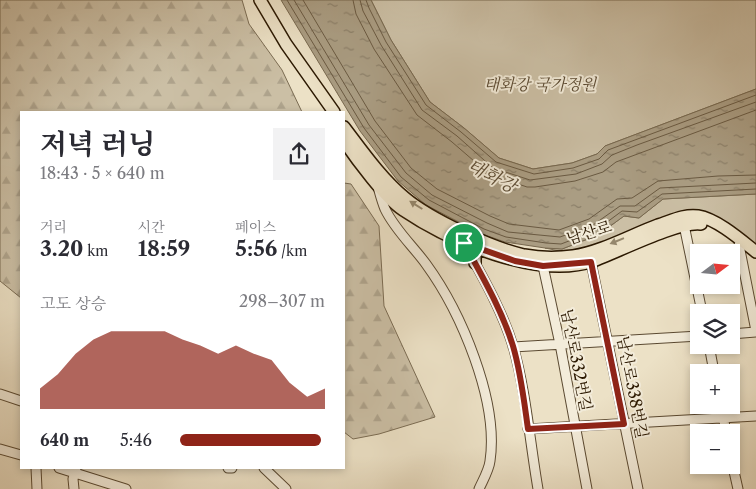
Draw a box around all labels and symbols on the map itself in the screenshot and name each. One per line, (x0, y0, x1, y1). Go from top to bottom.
park label: 태화강 국가정원 (484, 74, 598, 94)
water label: 태화강 (464, 154, 523, 199)
one-way arrow (410, 201, 423, 210)
street label: 남산로 (564, 216, 615, 248)
pin (443, 222, 485, 264)
one-way arrow (609, 237, 624, 245)
north arrow (690, 244, 740, 294)
street label: 남산로332번길 (557, 307, 597, 413)
street label: 남산로338번길 (613, 334, 653, 440)

